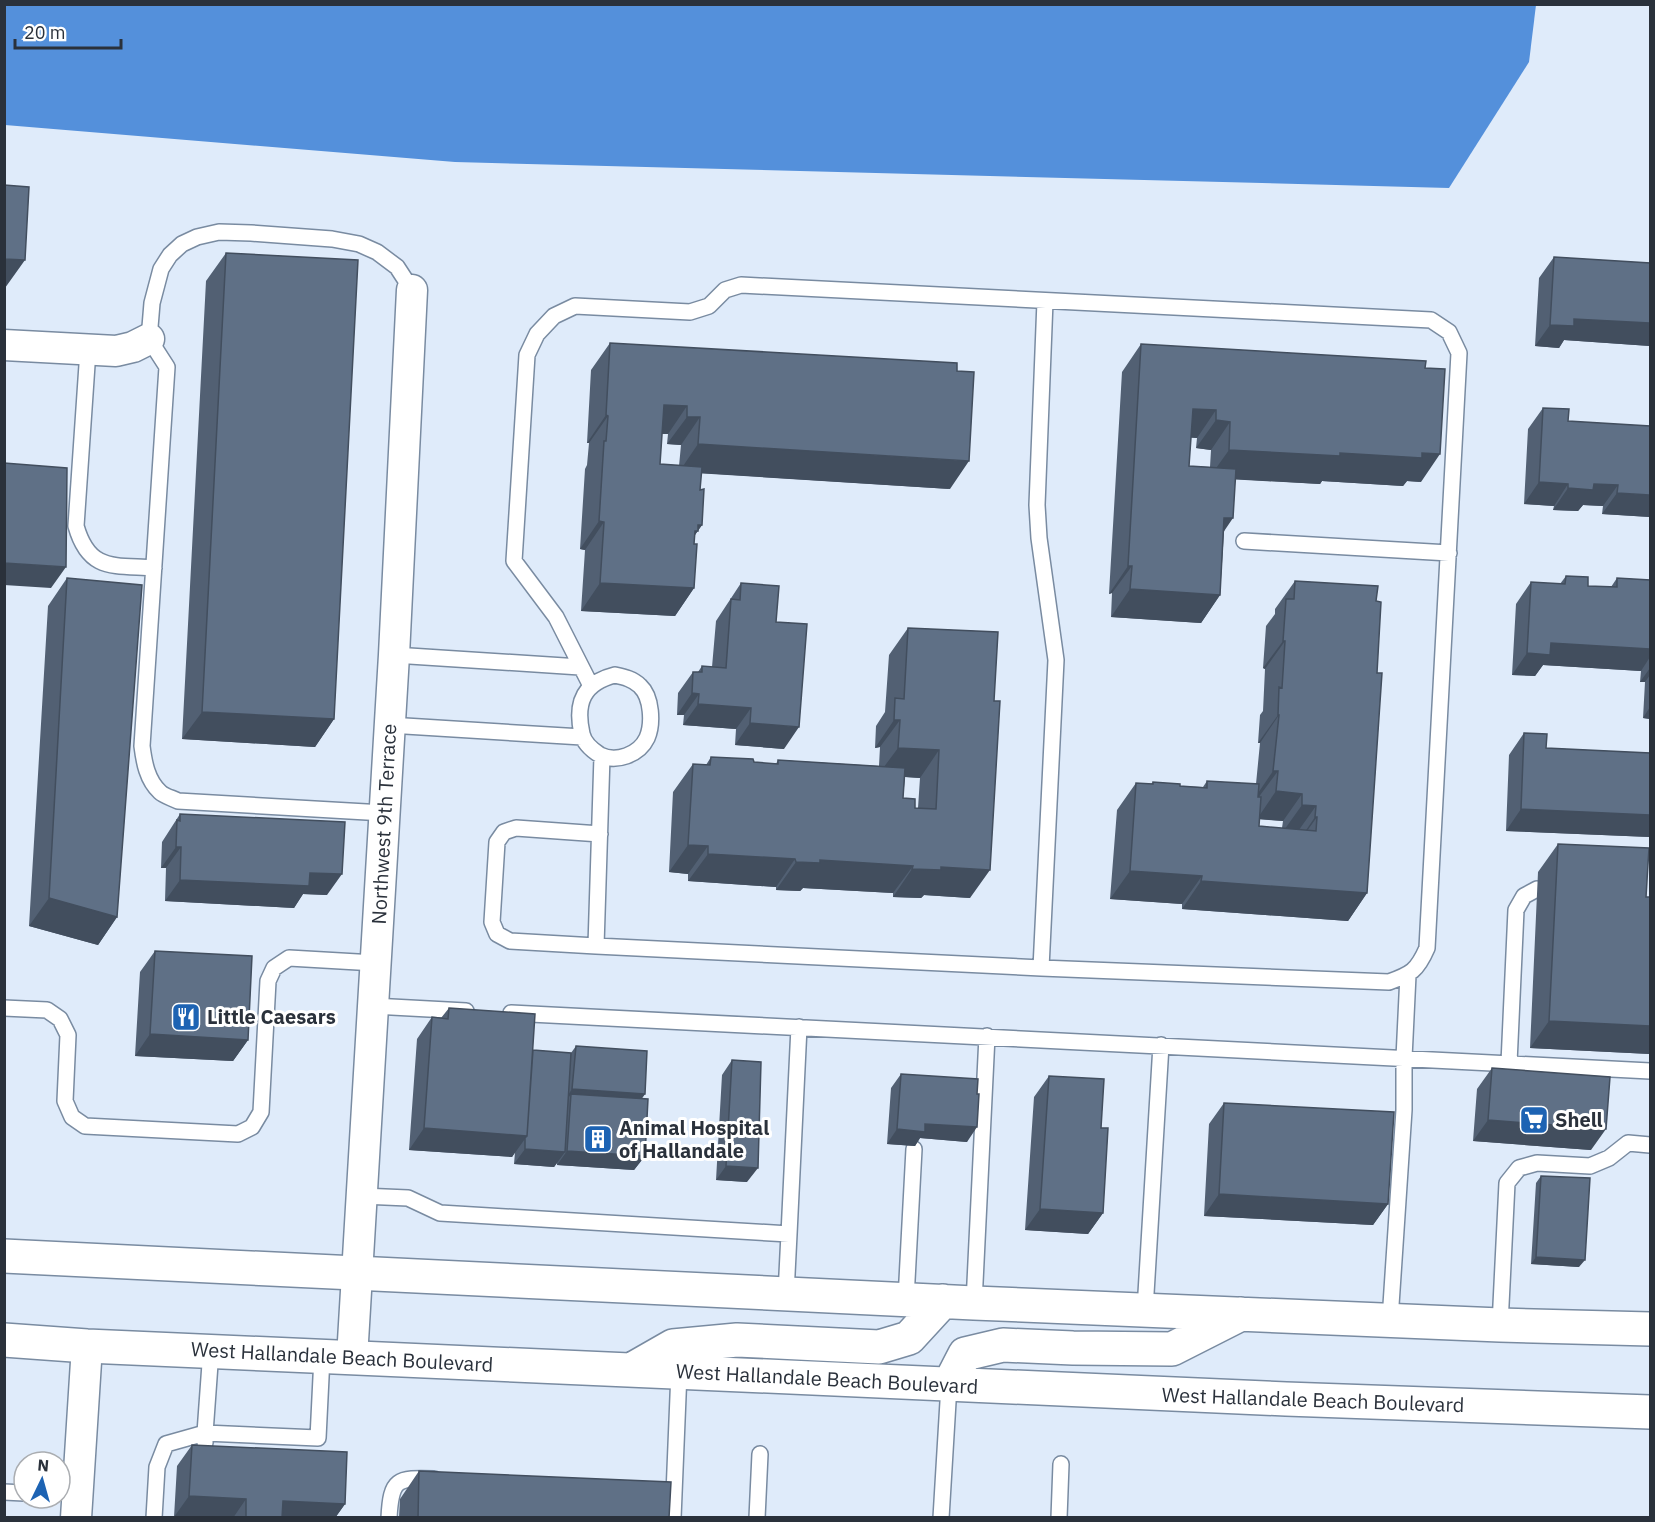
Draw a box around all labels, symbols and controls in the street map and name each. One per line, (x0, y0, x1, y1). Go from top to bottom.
scale bar (15, 12, 122, 50)
text: 20 m (24, 21, 66, 44)
street label: Northwest 9th Terrace (365, 723, 402, 925)
restaurant icon: Little Caesars (170, 1001, 202, 1033)
place label: Little Caesars (207, 1003, 336, 1030)
supermarket icon: Shell (1518, 1104, 1550, 1136)
place label: Shell (1555, 1106, 1603, 1133)
place label: Animal Hospital of Hallandale (619, 1114, 769, 1164)
building icon: Animal Hospital of Hallandale (582, 1123, 614, 1155)
street label: West Hallandale Beach Boulevard (190, 1335, 494, 1378)
street label: West Hallandale Beach Boulevard (675, 1357, 979, 1400)
street label: West Hallandale Beach Boulevard (1161, 1381, 1465, 1418)
north arrow (12, 1450, 72, 1510)
text: N (37, 1455, 50, 1476)

